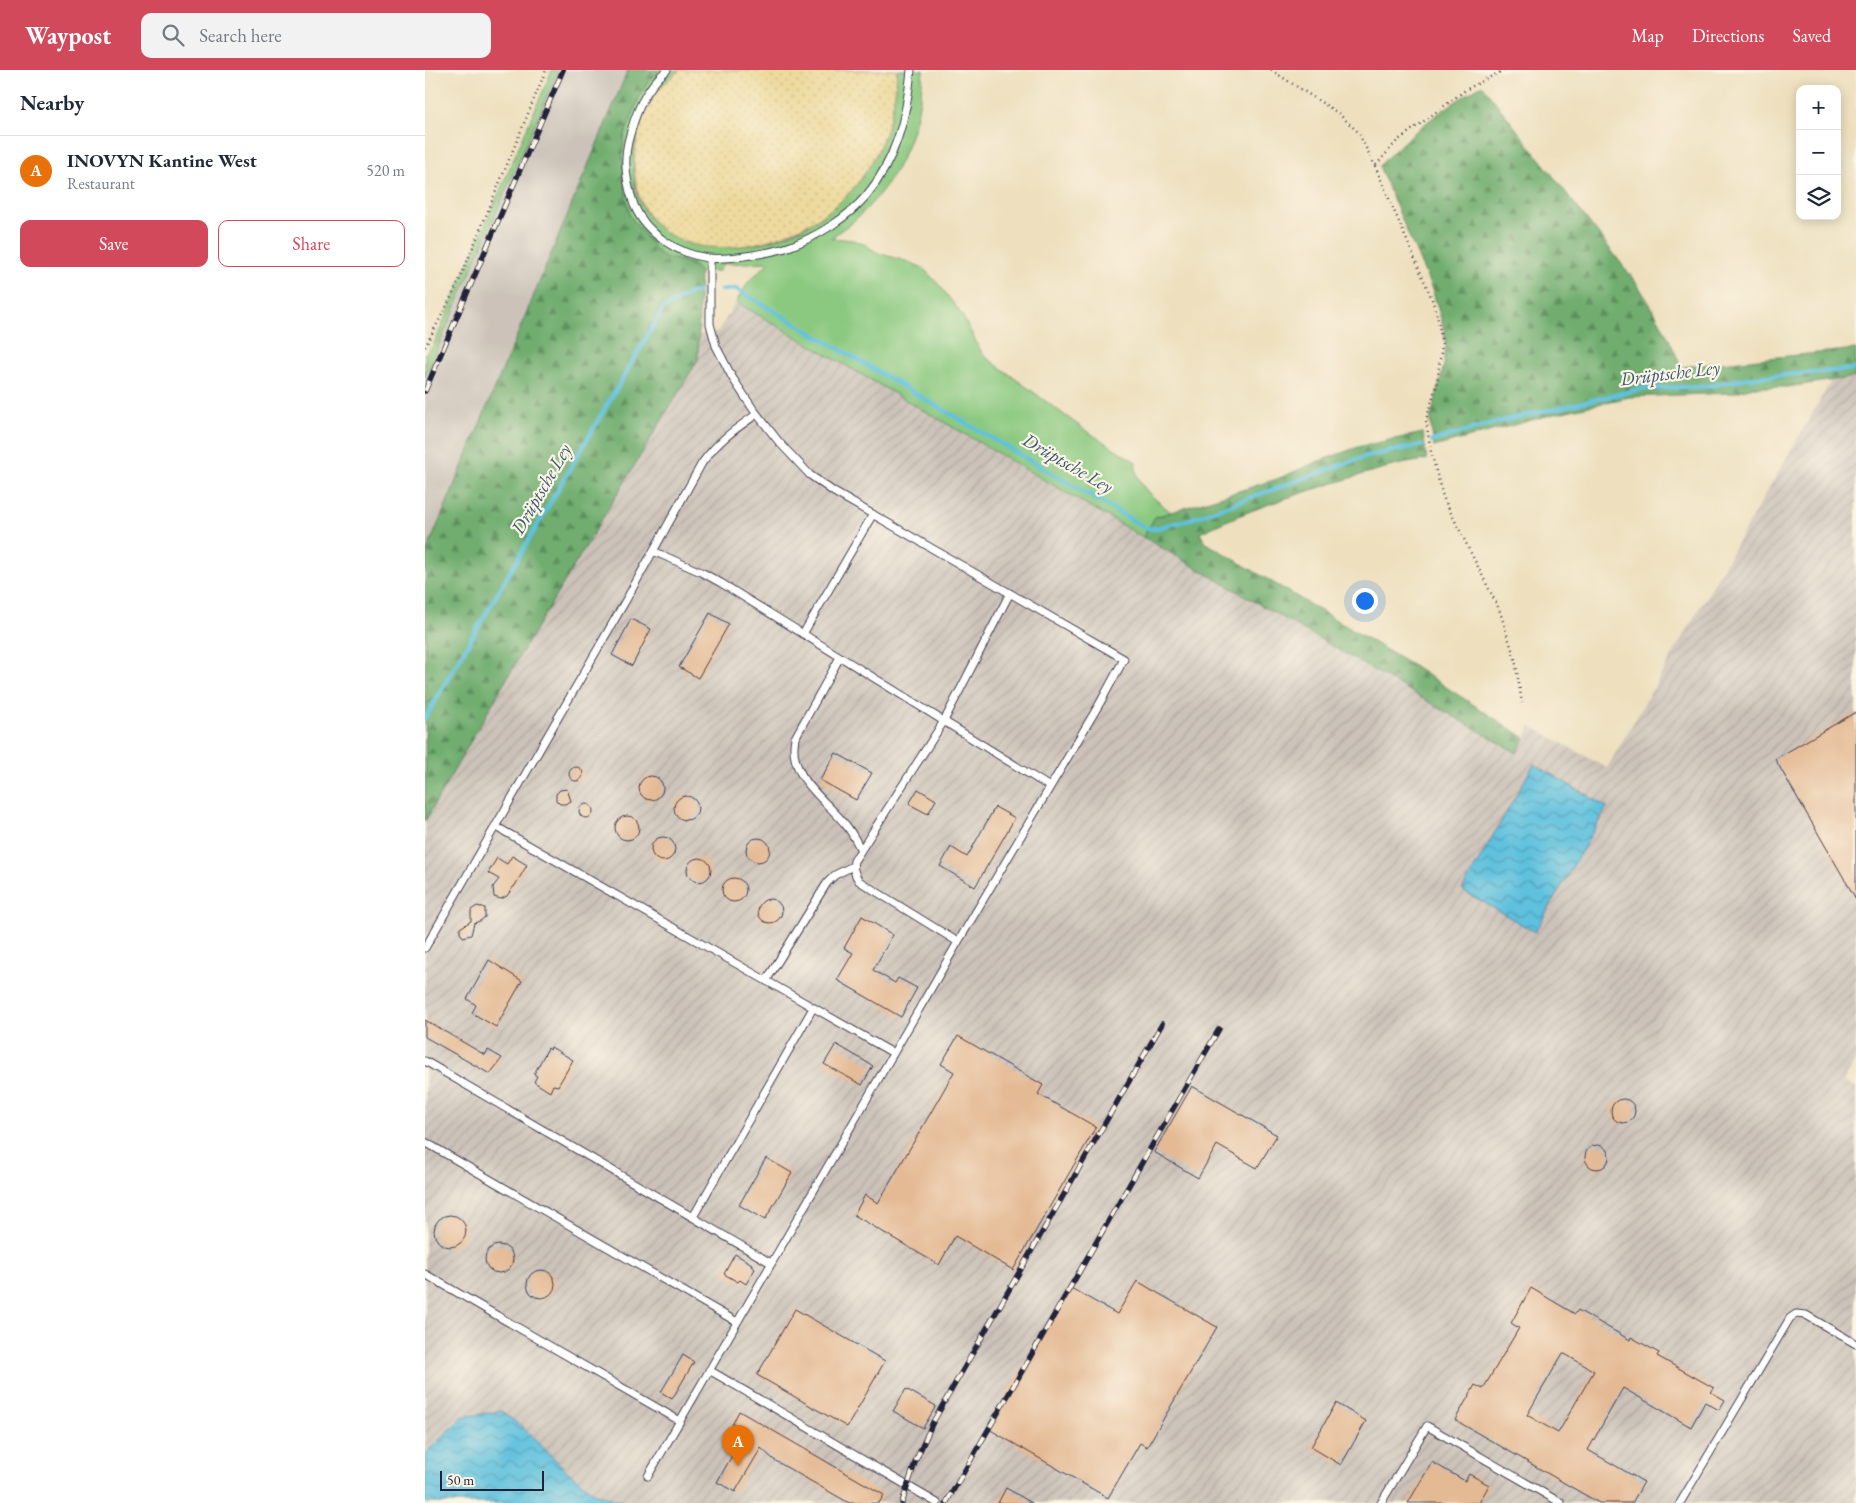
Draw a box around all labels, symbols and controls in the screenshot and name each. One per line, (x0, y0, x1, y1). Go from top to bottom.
search box (141, 13, 491, 58)
text: Waypost (25, 20, 111, 51)
icon: search (159, 21, 187, 49)
text: Search here (199, 23, 282, 48)
text: Map (1632, 24, 1664, 47)
text: Directions (1692, 24, 1764, 47)
text: Saved (1792, 24, 1831, 47)
map controls (1796, 85, 1841, 220)
button: + (1796, 85, 1841, 130)
text: Nearby (20, 89, 84, 116)
button: − (1796, 130, 1841, 175)
text: INOVYN Kantine West (67, 148, 257, 173)
text: A (30, 160, 42, 181)
text: 520 m (366, 160, 405, 181)
text: Restaurant (67, 173, 135, 194)
button: layers (1796, 175, 1841, 220)
button: Save (20, 220, 208, 267)
button: Share (218, 220, 405, 267)
water label: Drüptsche Ley (1618, 354, 1722, 392)
water label: Drüptsche Ley (1017, 427, 1118, 499)
water label: Drüptsche Ley (505, 439, 577, 540)
your location (1352, 588, 1378, 614)
pin: A (722, 1425, 754, 1466)
scale bar (440, 1468, 544, 1491)
text: 50 m (447, 1471, 474, 1489)

